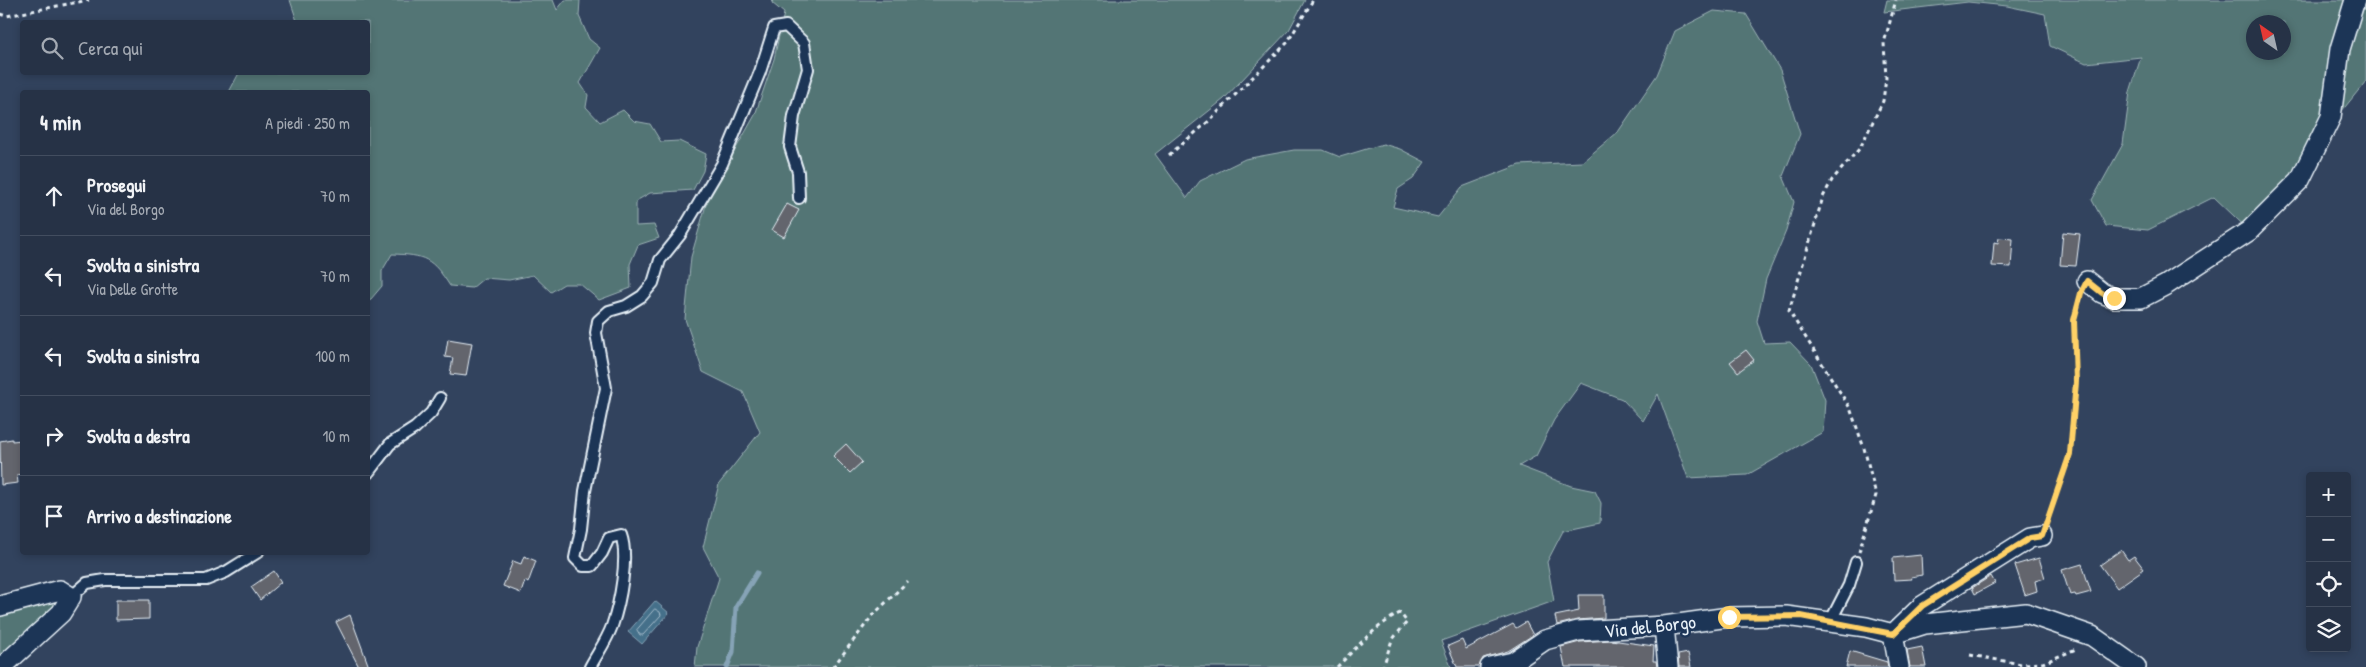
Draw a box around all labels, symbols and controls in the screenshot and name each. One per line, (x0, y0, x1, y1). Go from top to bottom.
north arrow (2246, 15, 2291, 60)
search box (20, 20, 370, 75)
icon: search (38, 34, 66, 62)
text: Cerca qui (78, 35, 143, 61)
text: 4 min (40, 108, 81, 137)
text: A piedi · 250 m (265, 112, 350, 134)
text: Prosegui (87, 172, 146, 198)
icon: ahead (40, 182, 68, 210)
text: 70 m (320, 185, 350, 207)
text: Via del Borgo (87, 198, 164, 220)
text: Svolta a sinistra (87, 252, 199, 278)
icon: left (40, 262, 68, 290)
text: 70 m (320, 265, 350, 287)
text: Via Delle Grotte (87, 278, 178, 300)
route end (2103, 287, 2126, 310)
icon: left (40, 342, 68, 370)
text: Svolta a sinistra (87, 343, 199, 369)
text: 100 m (315, 345, 350, 367)
icon: right (40, 422, 68, 450)
text: Svolta a destra (87, 423, 190, 449)
text: 10 m (322, 425, 350, 447)
map controls (2306, 472, 2351, 652)
button: + (2306, 472, 2351, 517)
icon: arrive (40, 502, 68, 530)
text: Arrivo a destinazione (87, 503, 232, 529)
button: − (2306, 517, 2351, 562)
button: locate (2306, 562, 2351, 607)
route start (1718, 606, 1741, 629)
button: layers (2306, 607, 2351, 652)
street label: Via del Borgo (1603, 608, 1697, 644)

